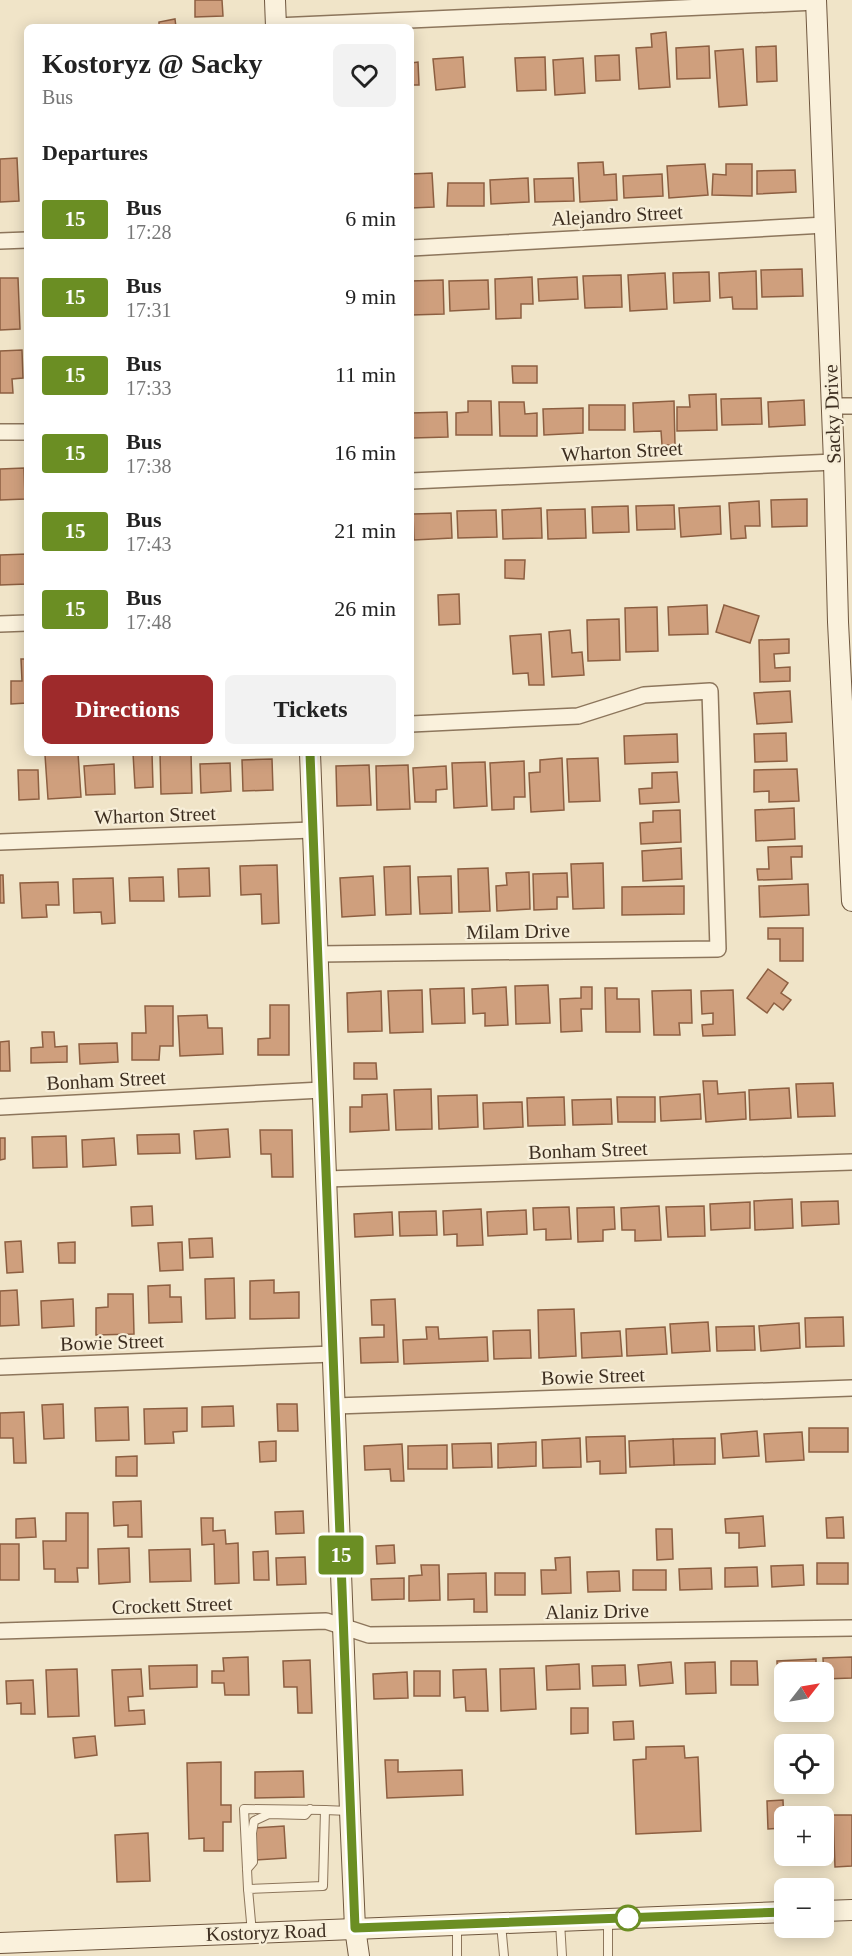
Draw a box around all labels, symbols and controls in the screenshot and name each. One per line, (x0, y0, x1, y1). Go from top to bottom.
button: heart (333, 44, 396, 107)
text: Kostoryz @ Sacky (42, 48, 262, 79)
text: Bus (42, 86, 73, 108)
text: Departures (42, 140, 148, 165)
text: Bus (126, 195, 161, 220)
street label: Alejandro Street (551, 201, 684, 230)
text: 6 min (345, 206, 396, 231)
text: 15 (65, 207, 86, 231)
text: 17:28 (126, 221, 172, 243)
text: Bus (126, 273, 161, 298)
text: 9 min (345, 284, 396, 309)
text: 15 (65, 285, 86, 309)
text: 17:31 (126, 299, 172, 321)
text: Bus (126, 351, 161, 376)
text: 11 min (335, 362, 396, 387)
text: 15 (65, 363, 86, 387)
street label: Sacky Drive (819, 364, 846, 464)
text: 17:33 (126, 377, 172, 399)
text: Bus (126, 429, 161, 454)
street label: Wharton Street (561, 437, 684, 465)
text: 16 min (334, 440, 396, 465)
text: 15 (65, 441, 86, 465)
text: 17:38 (126, 455, 172, 477)
text: Bus (126, 507, 161, 532)
text: 21 min (334, 518, 396, 543)
text: 15 (65, 519, 86, 543)
text: 17:43 (126, 533, 172, 555)
text: Bus (126, 585, 161, 610)
text: 26 min (334, 596, 396, 621)
text: 15 (65, 597, 86, 621)
text: 17:48 (126, 611, 172, 633)
button: Directions (42, 675, 213, 744)
button: Tickets (225, 675, 396, 744)
street label: Wharton Street (94, 802, 217, 828)
street label: Milam Drive (466, 919, 570, 943)
street label: Bonham Street (46, 1066, 167, 1094)
street label: Bonham Street (528, 1137, 648, 1163)
street label: Bowie Street (60, 1329, 165, 1355)
street label: Bowie Street (541, 1363, 646, 1389)
line badge: 15 (314, 1536, 368, 1574)
text: 15 (331, 1543, 352, 1567)
street label: Crockett Street (111, 1592, 233, 1618)
street label: Alaniz Drive (545, 1599, 649, 1623)
north arrow (774, 1662, 834, 1722)
map controls (774, 1662, 834, 1938)
button: locate (774, 1734, 834, 1794)
button: + (774, 1806, 834, 1866)
button: − (774, 1878, 834, 1938)
unlabelled marker (615, 1905, 641, 1931)
street label: Kostoryz Road (205, 1919, 327, 1946)

